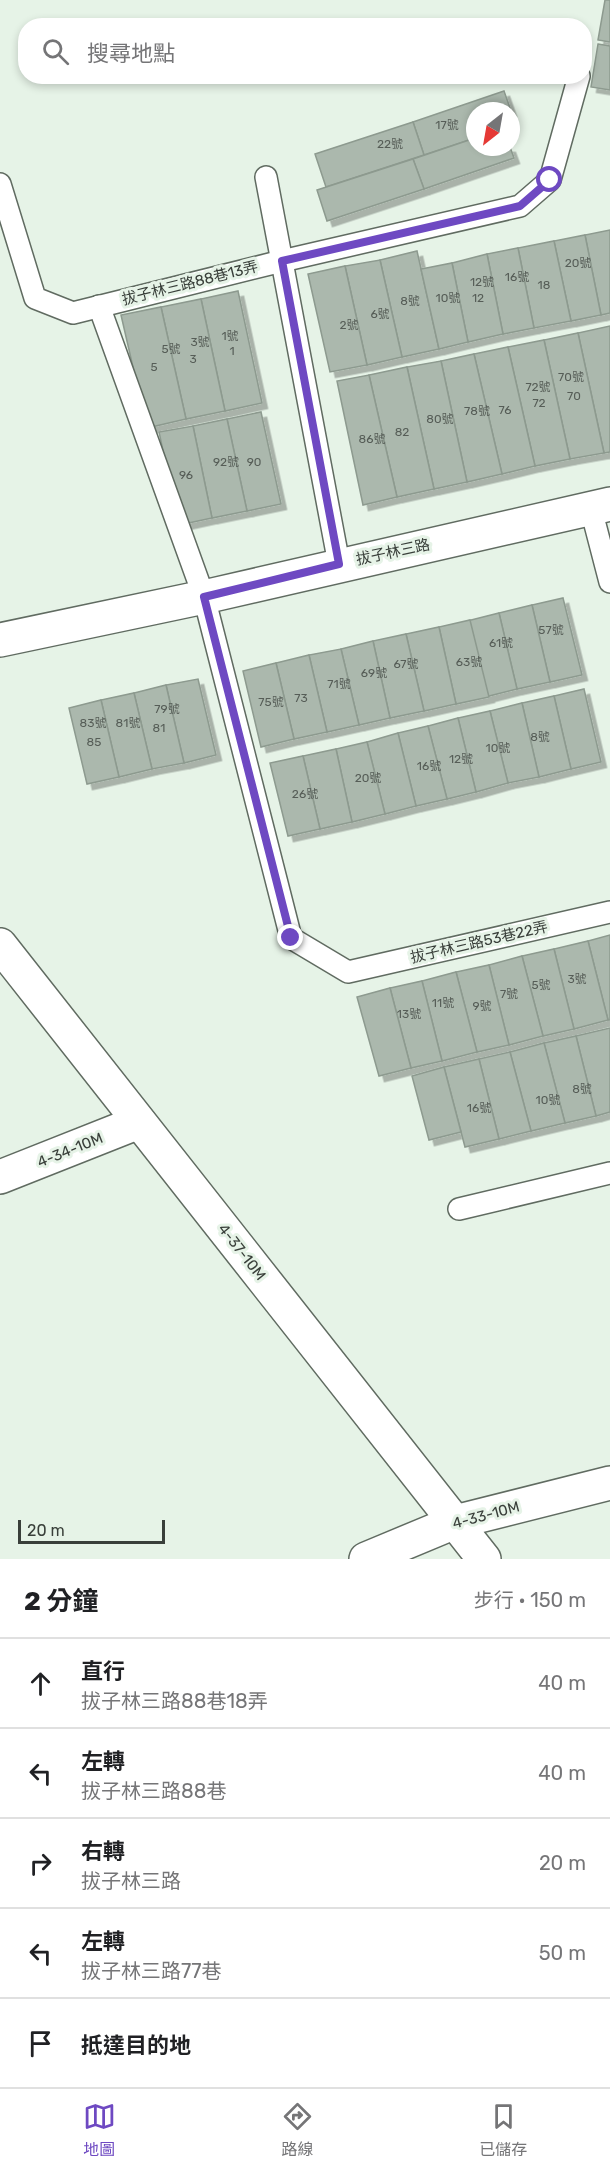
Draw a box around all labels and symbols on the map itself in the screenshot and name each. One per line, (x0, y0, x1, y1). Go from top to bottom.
north arrow (466, 102, 520, 156)
house number: 17號 (435, 118, 459, 132)
house number: 22號 (377, 137, 403, 151)
route start (536, 166, 562, 192)
house number: 20號 (565, 256, 591, 270)
street label: 拔子林三路88巷13弄 (120, 257, 260, 309)
house number: 16號 (505, 270, 529, 284)
house number: 12號 (470, 275, 494, 289)
house number: 18 (538, 278, 550, 292)
house number: 10號 (436, 291, 460, 305)
house number: 12 (472, 291, 484, 305)
house number: 8號 (400, 294, 420, 308)
house number: 6號 (370, 307, 390, 321)
house number: 2號 (339, 318, 359, 332)
house number: 1號 (221, 329, 239, 343)
house number: 3號 (190, 335, 210, 349)
house number: 5號 (161, 342, 181, 356)
house number: 1 (229, 344, 235, 358)
house number: 3 (189, 352, 197, 366)
house number: 5 (150, 360, 158, 374)
house number: 70號 (558, 370, 584, 384)
house number: 72號 (525, 380, 551, 394)
house number: 70 (567, 389, 581, 403)
house number: 72 (532, 396, 546, 410)
house number: 76 (498, 403, 512, 417)
house number: 78號 (464, 404, 490, 418)
house number: 80號 (426, 412, 454, 426)
house number: 82 (395, 425, 409, 439)
house number: 86號 (359, 432, 385, 446)
house number: 92號 (213, 455, 239, 469)
house number: 90 (247, 455, 261, 469)
house number: 96 (179, 468, 193, 482)
street label: 拔子林三路 (354, 535, 432, 569)
house number: 57號 (538, 623, 564, 637)
house number: 61號 (489, 636, 513, 650)
house number: 63號 (456, 655, 482, 669)
house number: 67號 (393, 657, 419, 671)
house number: 69號 (361, 666, 387, 680)
house number: 71號 (327, 677, 351, 691)
house number: 73 (294, 691, 308, 705)
house number: 75號 (258, 695, 284, 709)
house number: 79號 (154, 702, 180, 716)
house number: 83號 (80, 716, 106, 730)
house number: 81號 (116, 716, 140, 730)
house number: 81 (153, 721, 165, 735)
house number: 8號 (530, 730, 550, 744)
house number: 85 (87, 735, 101, 749)
house number: 10號 (486, 741, 510, 755)
house number: 12號 (449, 752, 473, 766)
house number: 16號 (417, 759, 441, 773)
house number: 20號 (355, 771, 381, 785)
house number: 26號 (292, 787, 318, 801)
street label: 拔子林三路53巷22弄 (409, 917, 549, 967)
route end (277, 924, 303, 950)
house number: 3號 (567, 972, 587, 986)
house number: 5號 (531, 978, 551, 992)
house number: 7號 (500, 987, 518, 1001)
house number: 11號 (432, 996, 454, 1010)
house number: 9號 (472, 999, 492, 1013)
house number: 13號 (397, 1007, 421, 1021)
house number: 8號 (572, 1082, 592, 1096)
house number: 10號 (536, 1093, 560, 1107)
house number: 16號 (467, 1101, 491, 1115)
street label: 4-34-10M (35, 1129, 105, 1171)
street label: 4-37-10M (214, 1220, 270, 1284)
street label: 4-33-10M (450, 1497, 522, 1533)
scale bar (18, 1517, 165, 1544)

